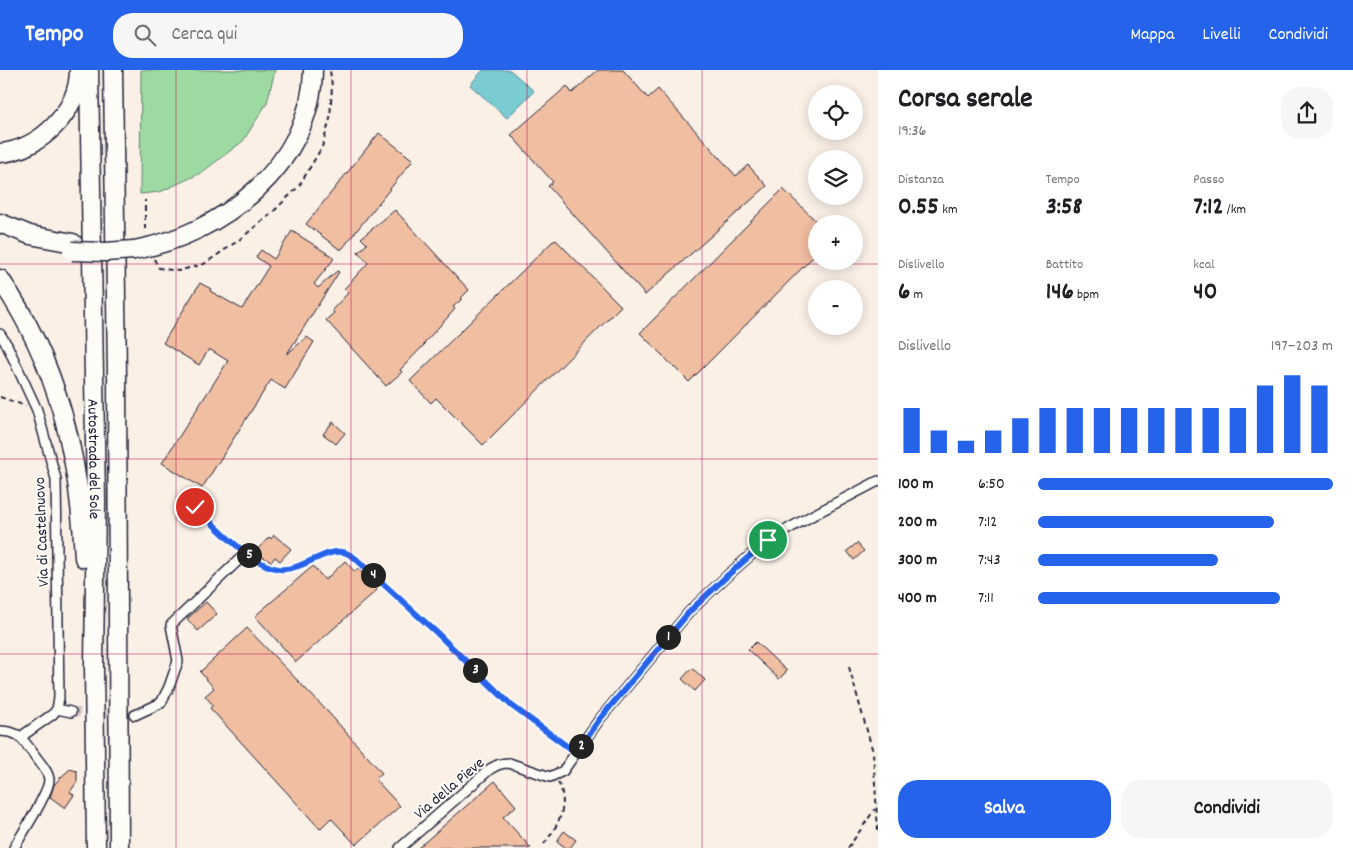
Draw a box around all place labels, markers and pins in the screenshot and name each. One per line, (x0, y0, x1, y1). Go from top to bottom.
pin (174, 486, 216, 528)
pin (747, 519, 789, 561)
pin: 5 (236, 542, 262, 568)
pin: 4 (360, 562, 386, 588)
pin: 1 (656, 624, 680, 650)
pin: 3 (462, 658, 488, 682)
pin: 2 (568, 734, 594, 758)

